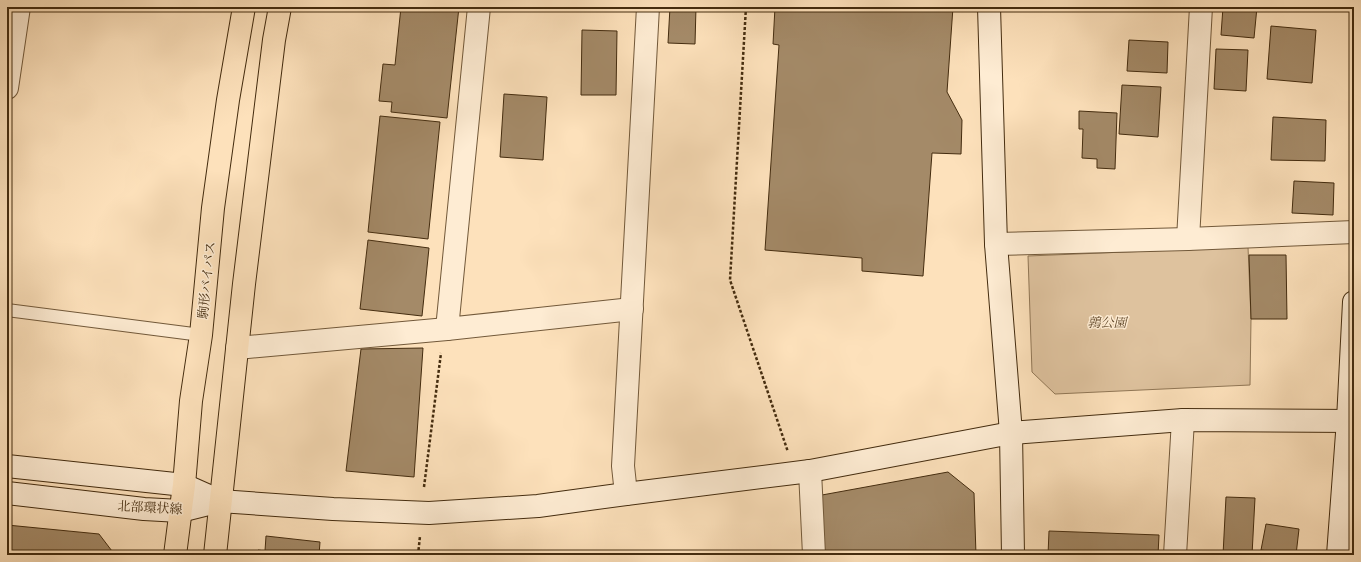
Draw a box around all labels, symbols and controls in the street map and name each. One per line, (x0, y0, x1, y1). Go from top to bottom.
street label: 駒形バイパス (194, 241, 220, 320)
park label: 鶉公園 (1087, 314, 1128, 332)
street label: 北部環状線 (117, 497, 183, 519)

